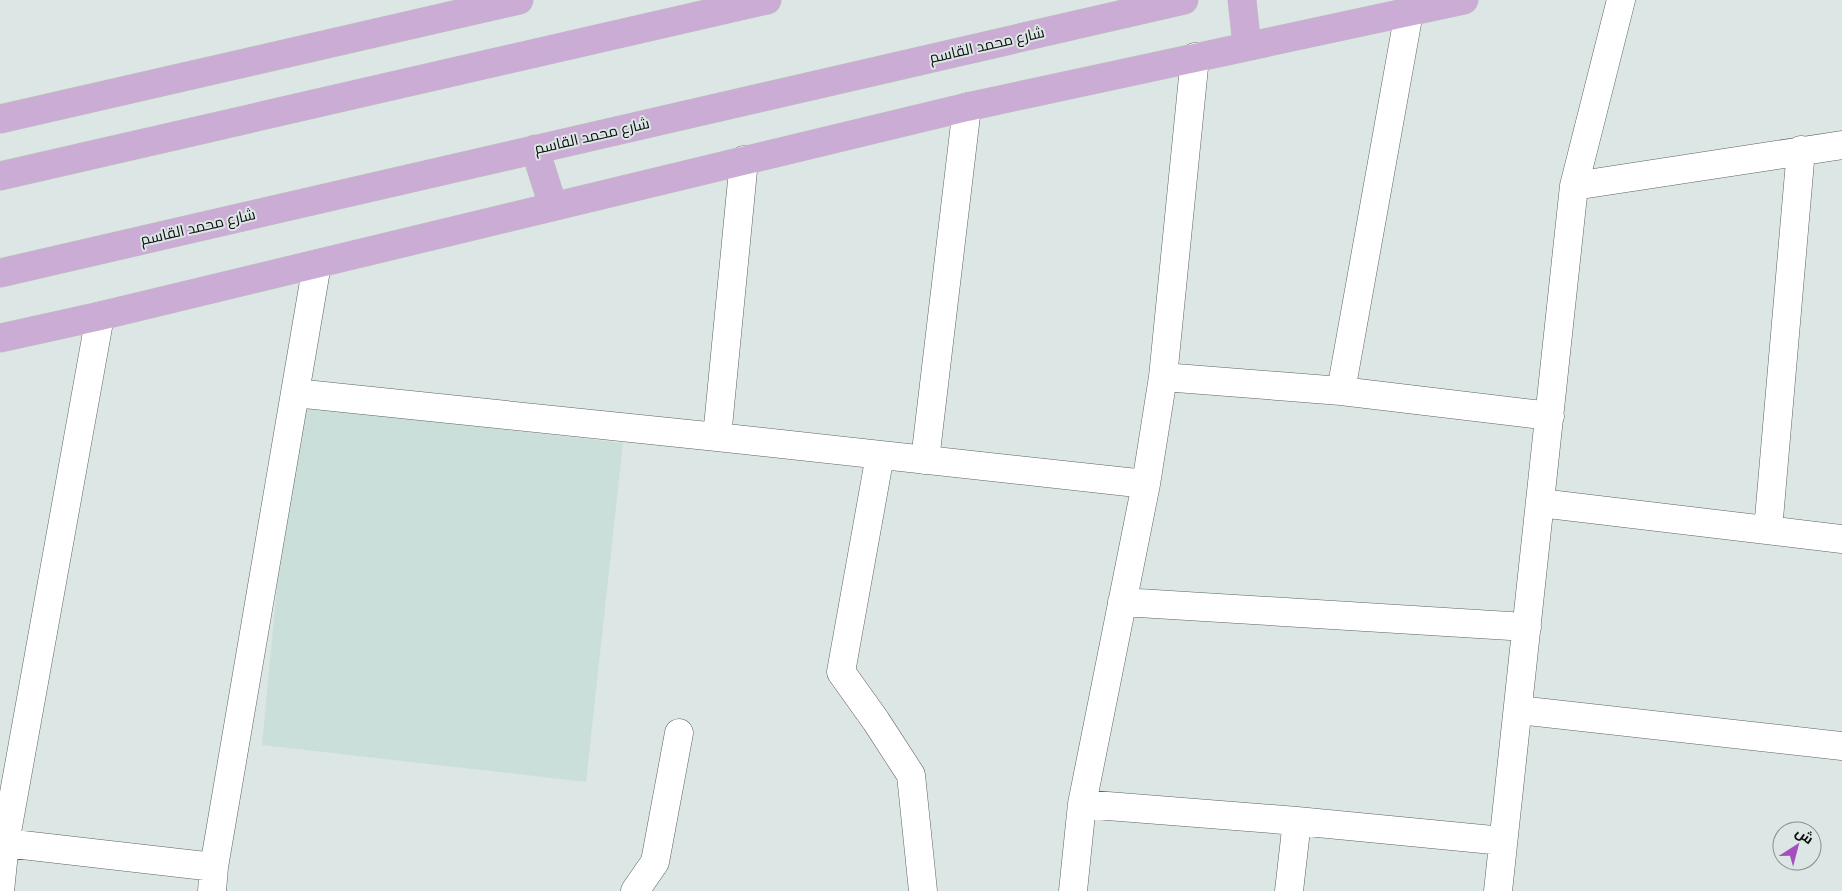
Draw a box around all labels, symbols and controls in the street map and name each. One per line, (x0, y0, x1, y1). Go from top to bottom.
street label: شارع محمد القاسم (928, 23, 1047, 69)
street label: شارع محمد القاسم (533, 114, 652, 160)
street label: شارع محمد القاسم (139, 205, 258, 251)
north arrow (1772, 821, 1822, 871)
text: ش (1792, 824, 1817, 848)

